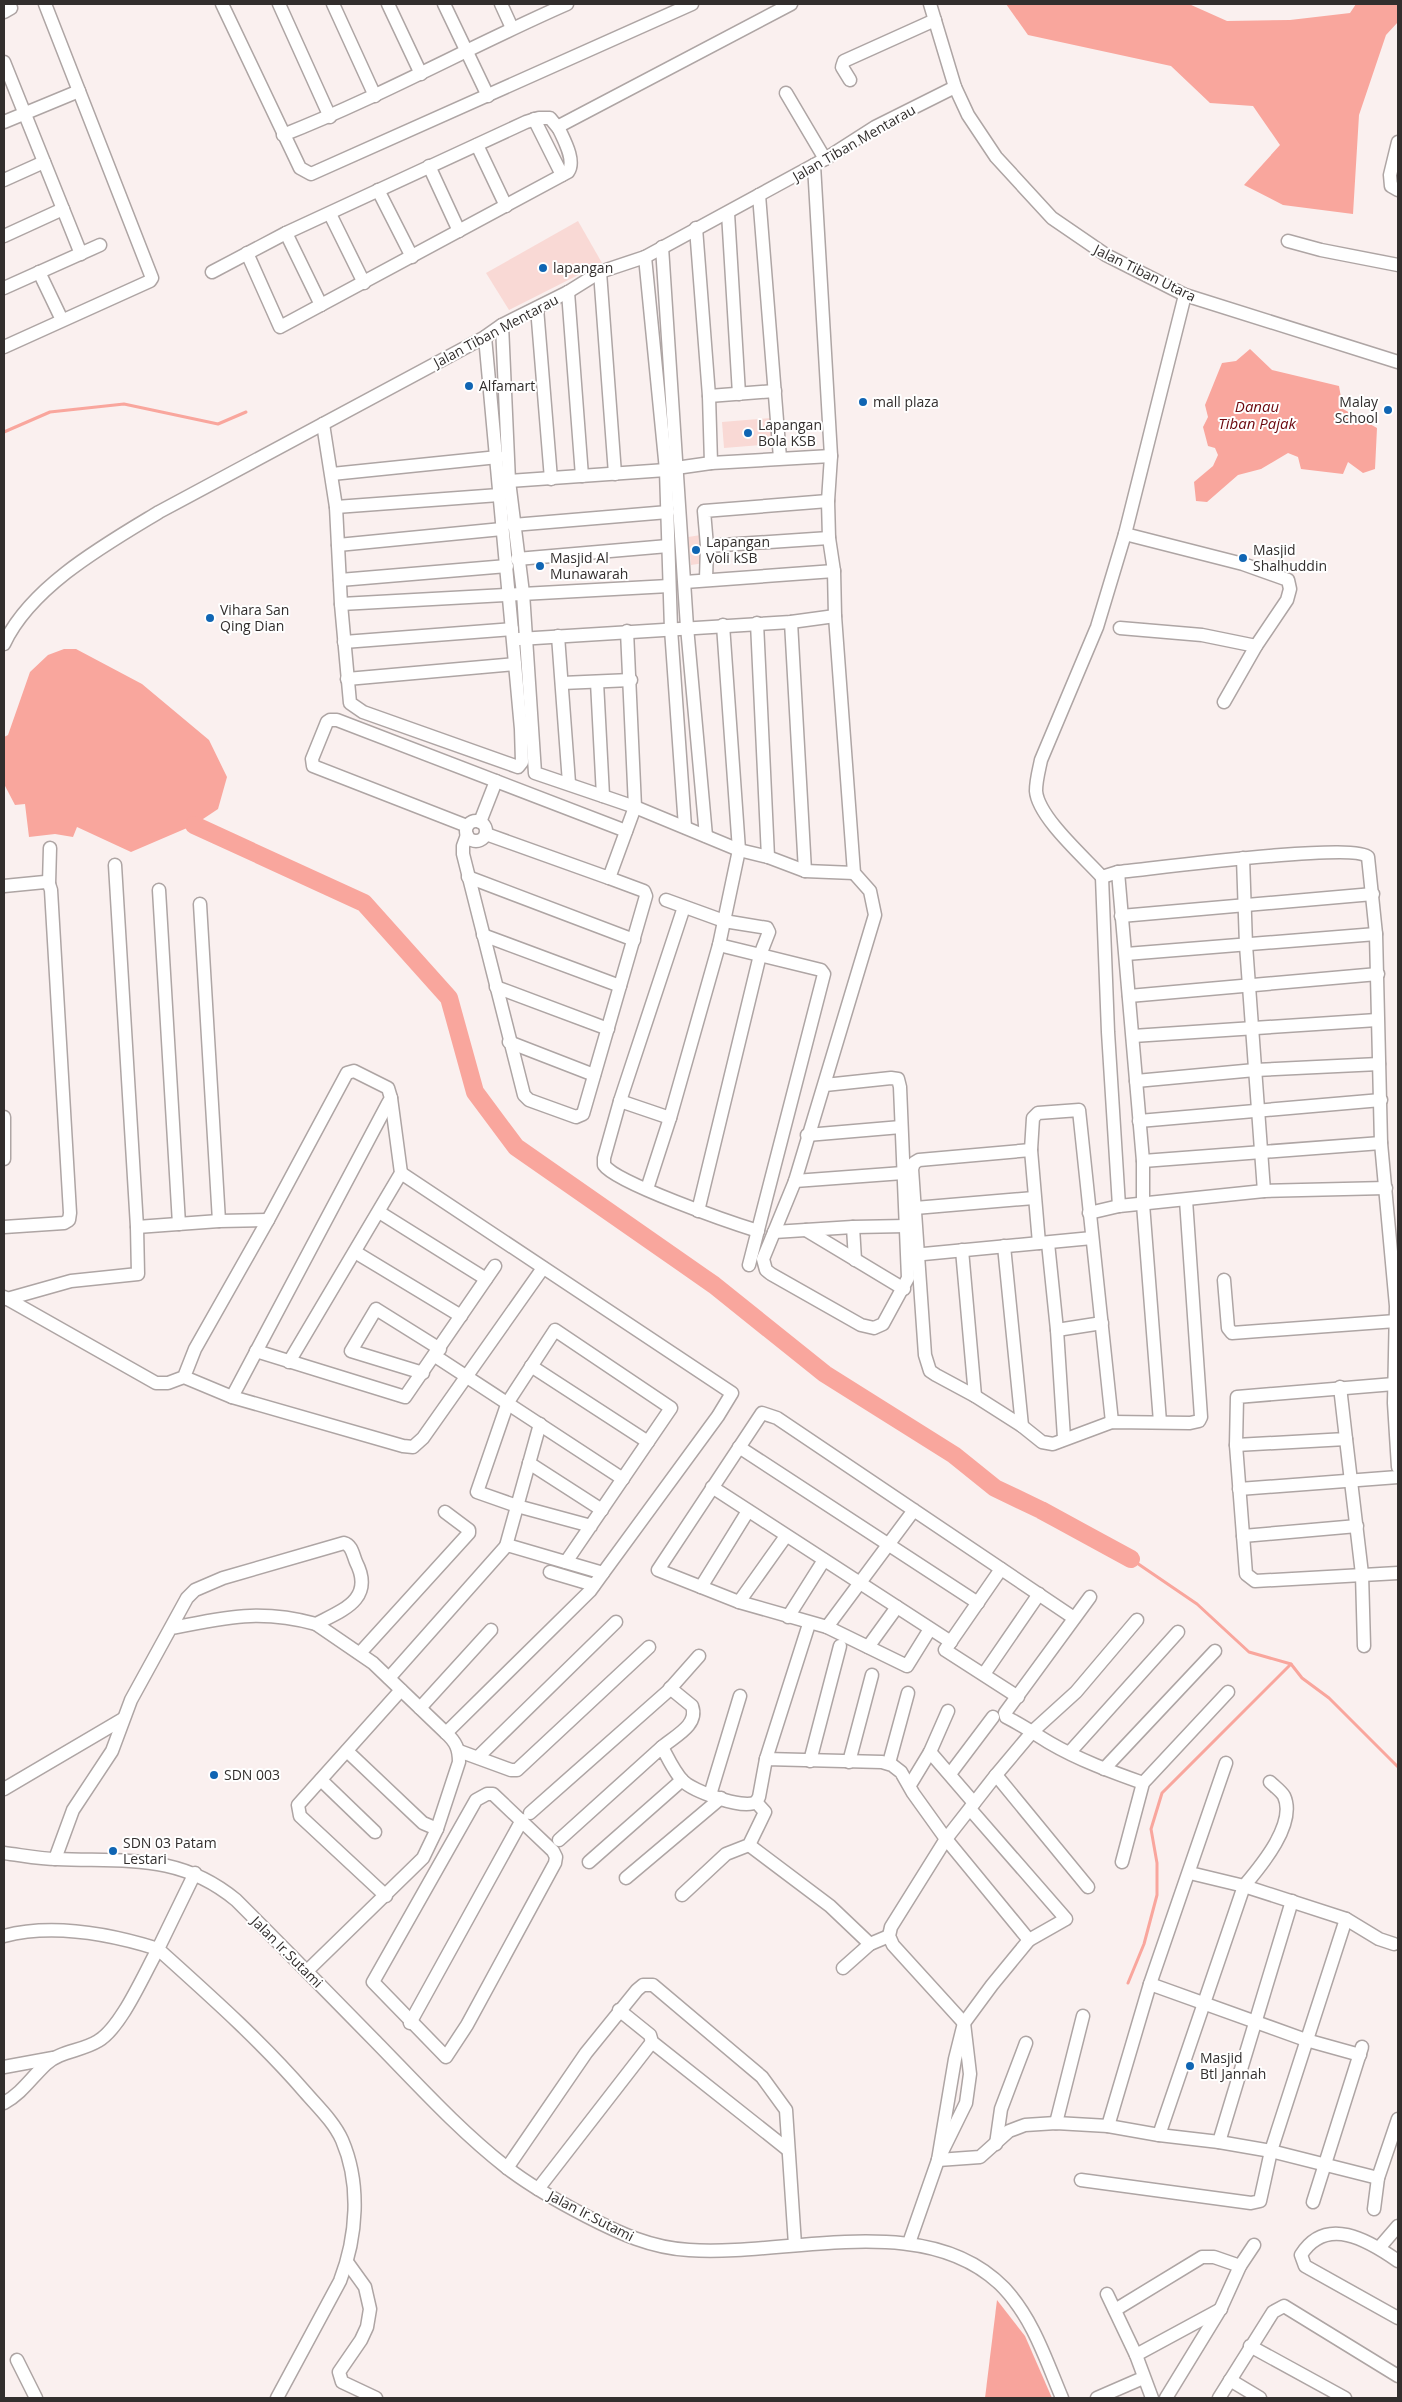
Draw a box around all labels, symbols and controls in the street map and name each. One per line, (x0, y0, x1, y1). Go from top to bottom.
street label: Jalan Tiban Mentarau (787, 100, 919, 186)
street label: Jalan Tiban Utara (1089, 239, 1199, 306)
place label: lapangan (553, 258, 613, 277)
marker: lapangan (537, 262, 549, 274)
street label: Jalan Tiban Mentarau (428, 290, 562, 372)
place label: Alfamart (479, 376, 535, 395)
marker: Alfamart (463, 380, 475, 392)
place label: mall plaza (873, 392, 939, 411)
place label: Malay School (1335, 392, 1379, 427)
marker: mall plaza (857, 396, 869, 408)
water label: Danau Tiban Pajak (1218, 396, 1296, 433)
marker: Malay School (1382, 404, 1394, 416)
place label: Lapangan Bola KSB (758, 415, 822, 450)
marker: Lapangan Bola KSB (742, 427, 754, 439)
place label: Lapangan Voli kSB (706, 532, 770, 567)
place label: Masjid Shalhuddin (1253, 540, 1327, 575)
marker: Lapangan Voli kSB (690, 544, 702, 556)
place label: Masjid Al Munawarah (550, 548, 628, 583)
marker: Masjid Shalhuddin (1237, 552, 1249, 564)
marker: Masjid Al Munawarah (534, 560, 546, 572)
place label: Vihara San Qing Dian (220, 600, 289, 635)
marker: Vihara San Qing Dian (204, 612, 216, 624)
place label: SDN 003 (224, 1765, 280, 1784)
marker: SDN 003 (208, 1769, 220, 1781)
place label: SDN 03 Patam Lestari (123, 1833, 217, 1868)
marker: SDN 03 Patam Lestari (107, 1845, 119, 1857)
street label: Jalan Ir.Sutami (246, 1910, 327, 1992)
place label: Masjid Btl Jannah (1200, 2048, 1266, 2083)
marker: Masjid Btl Jannah (1184, 2060, 1196, 2072)
street label: Jalan Ir.Sutami (543, 2185, 637, 2245)

